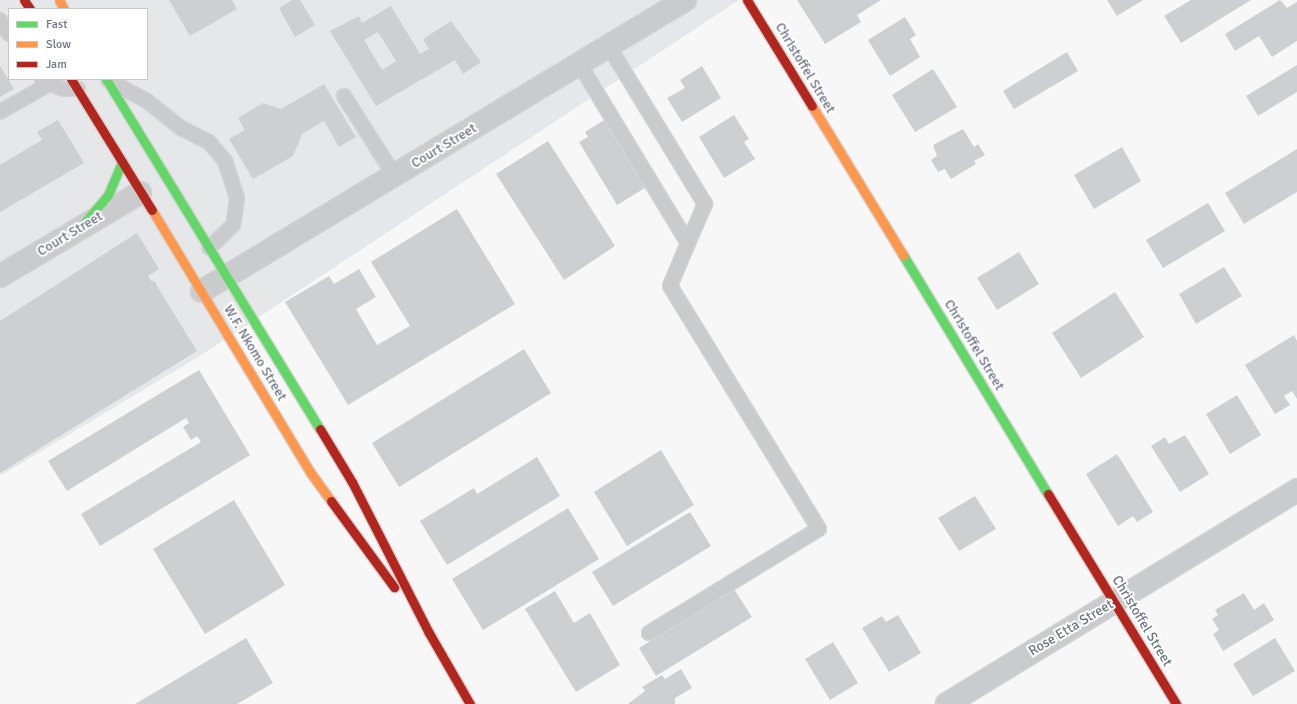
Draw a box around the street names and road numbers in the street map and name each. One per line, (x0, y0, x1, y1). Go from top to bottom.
street label: Christoffel Street (771, 20, 839, 116)
street label: Court Street (408, 120, 480, 172)
street label: Court Street (34, 208, 106, 260)
street label: Christoffel Street (940, 297, 1008, 393)
street label: W.F. Nkomo Street (220, 302, 290, 404)
street label: Christoffel Street (1108, 573, 1176, 669)
street label: Rose Etta Street (1026, 596, 1116, 660)

